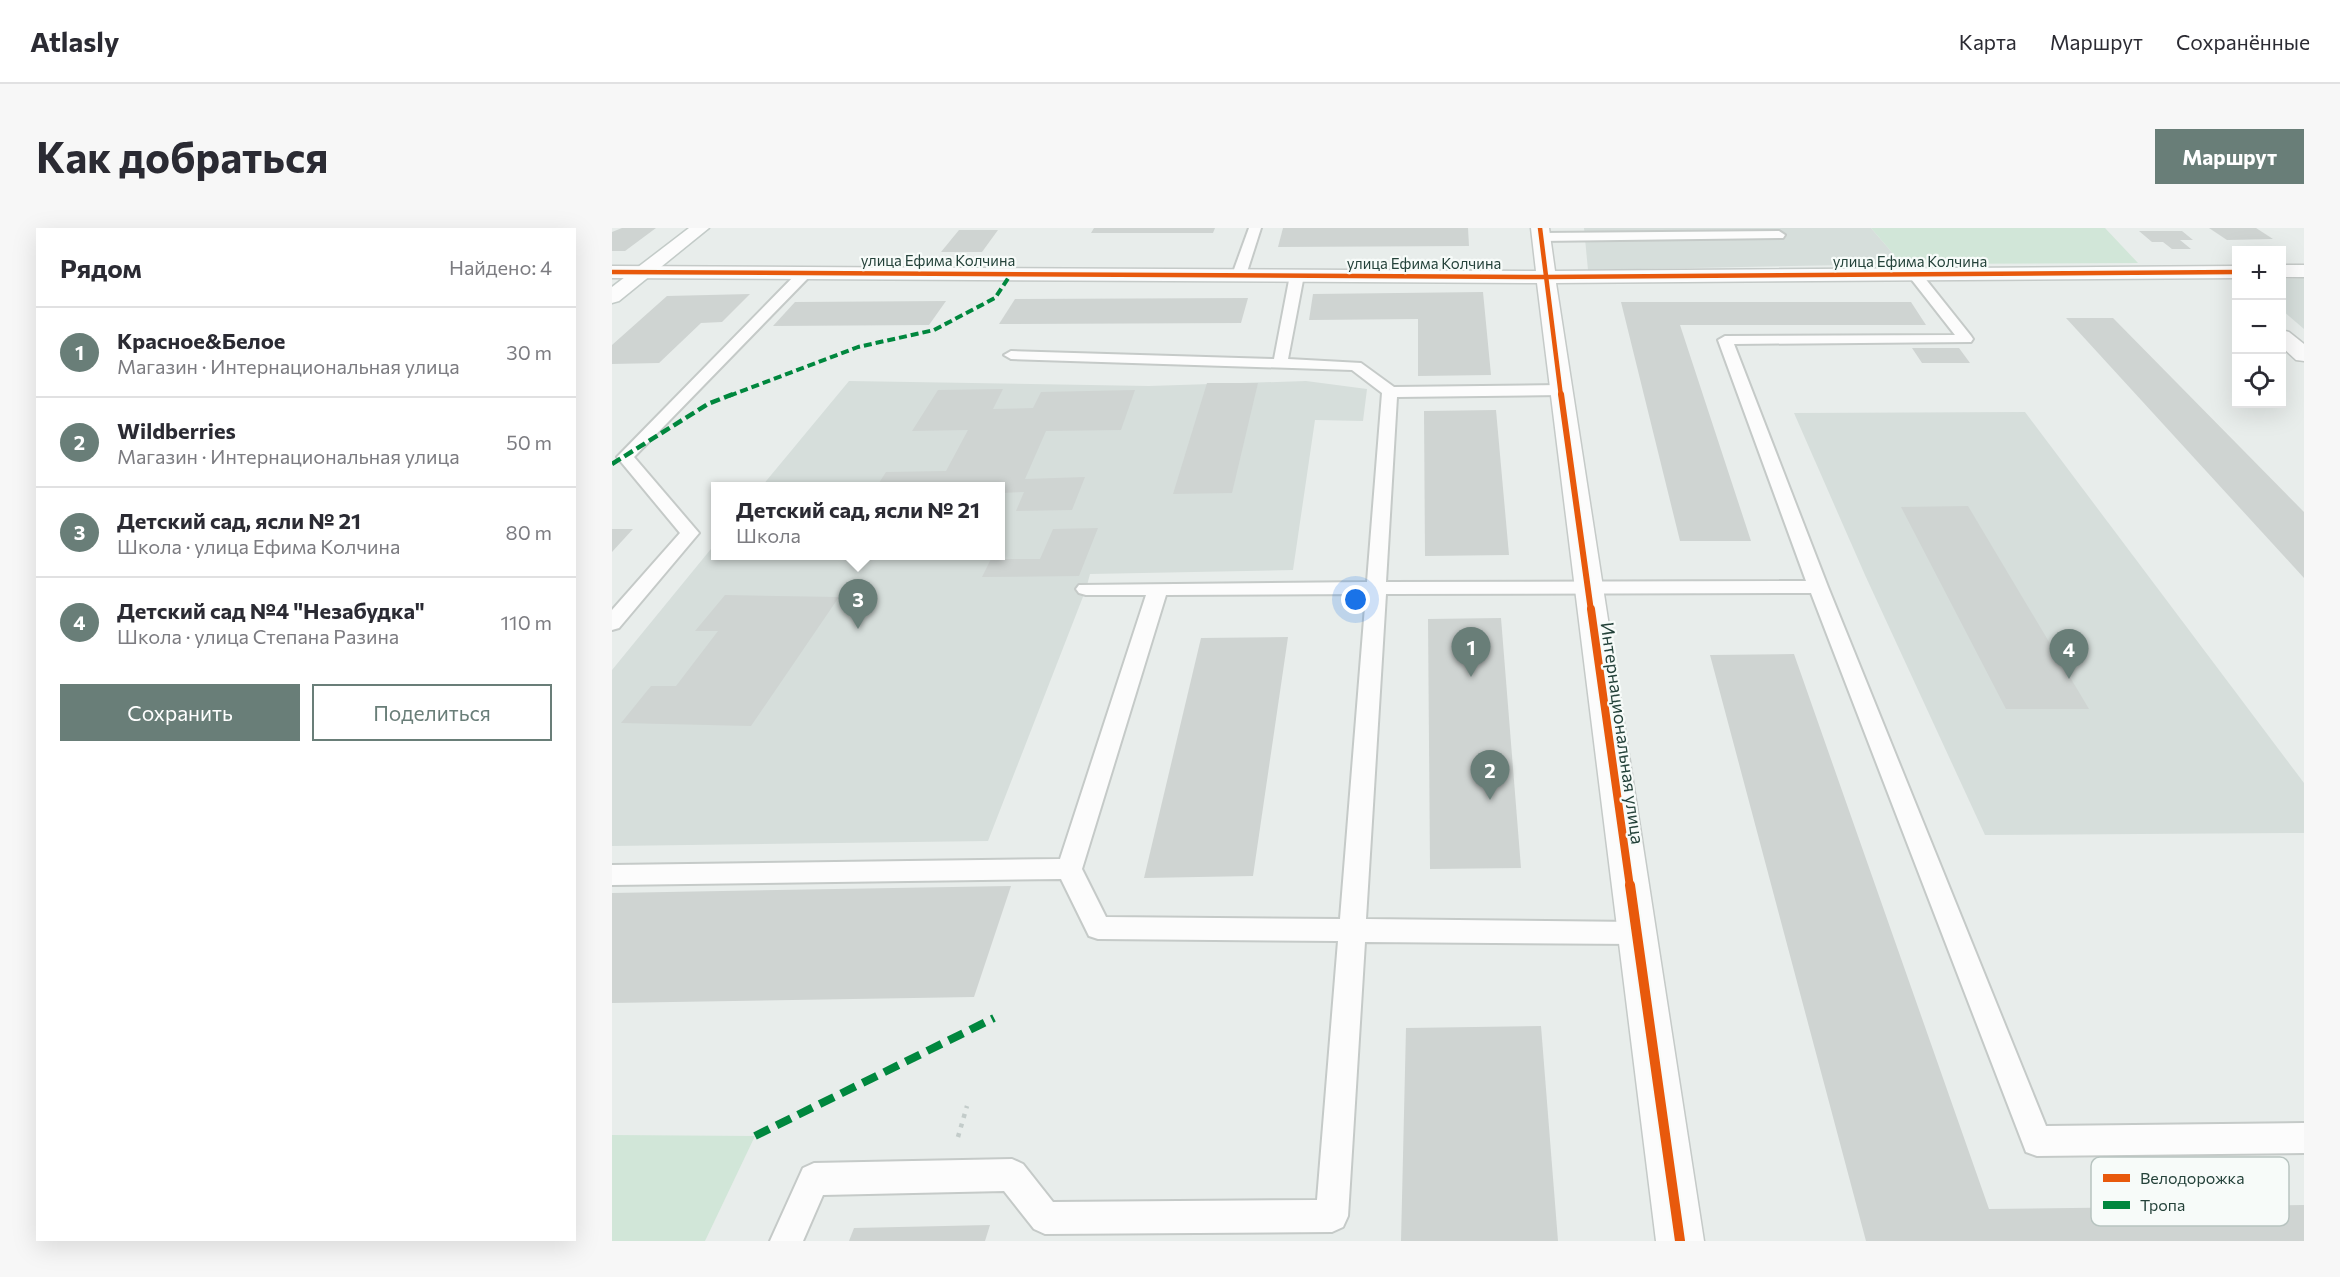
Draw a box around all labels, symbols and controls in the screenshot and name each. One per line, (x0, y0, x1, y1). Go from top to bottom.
text: Atlasly (30, 24, 119, 58)
text: Карта (1959, 29, 2017, 54)
text: Маршрут (2050, 29, 2143, 54)
text: Сохранённые (2176, 29, 2310, 54)
button: Маршрут (2155, 129, 2304, 184)
text: Как добраться (36, 130, 328, 182)
map controls (2232, 246, 2286, 408)
button: + (2232, 246, 2286, 300)
street label: улица Ефима Колчина (861, 251, 1015, 269)
text: Рядом (60, 252, 142, 283)
street label: улица Ефима Колчина (1833, 252, 1987, 270)
street label: улица Ефима Колчина (1347, 254, 1501, 272)
text: Найдено: 4 (449, 255, 552, 279)
button: − (2232, 300, 2286, 354)
text: Красное&Белое (117, 327, 285, 354)
text: 1 (75, 340, 84, 364)
text: 30 m (506, 340, 552, 364)
text: Магазин · Интернациональная улица (117, 354, 460, 378)
button: locate (2232, 354, 2286, 408)
text: Wildberries (117, 417, 236, 444)
text: 2 (74, 430, 85, 454)
text: 50 m (506, 430, 552, 454)
text: Магазин · Интернациональная улица (117, 444, 460, 468)
popup (711, 482, 1005, 560)
text: Детский сад, ясли № 21 (736, 496, 980, 523)
text: Детский сад, ясли № 21 (117, 507, 361, 534)
text: 3 (74, 520, 85, 544)
text: 80 m (506, 520, 552, 544)
text: Школа (736, 523, 801, 547)
text: Школа · улица Ефима Колчина (117, 534, 400, 558)
pin: 3 (838, 580, 878, 629)
your location (1341, 585, 1370, 614)
text: Детский сад №4 "Незабудка" (117, 597, 425, 624)
text: 4 (73, 610, 86, 634)
text: 110 m (501, 610, 552, 634)
street label: Интернациональная улица (1597, 620, 1649, 846)
text: Школа · улица Степана Разина (117, 624, 399, 648)
pin: 1 (1452, 628, 1490, 677)
pin: 4 (2050, 630, 2088, 679)
button: Сохранить (60, 684, 300, 741)
button: Поделиться (312, 684, 552, 741)
pin: 2 (1470, 750, 1510, 800)
legend (2091, 1157, 2289, 1226)
text: Велодорожка (2140, 1168, 2244, 1187)
text: Тропа (2140, 1195, 2185, 1214)

